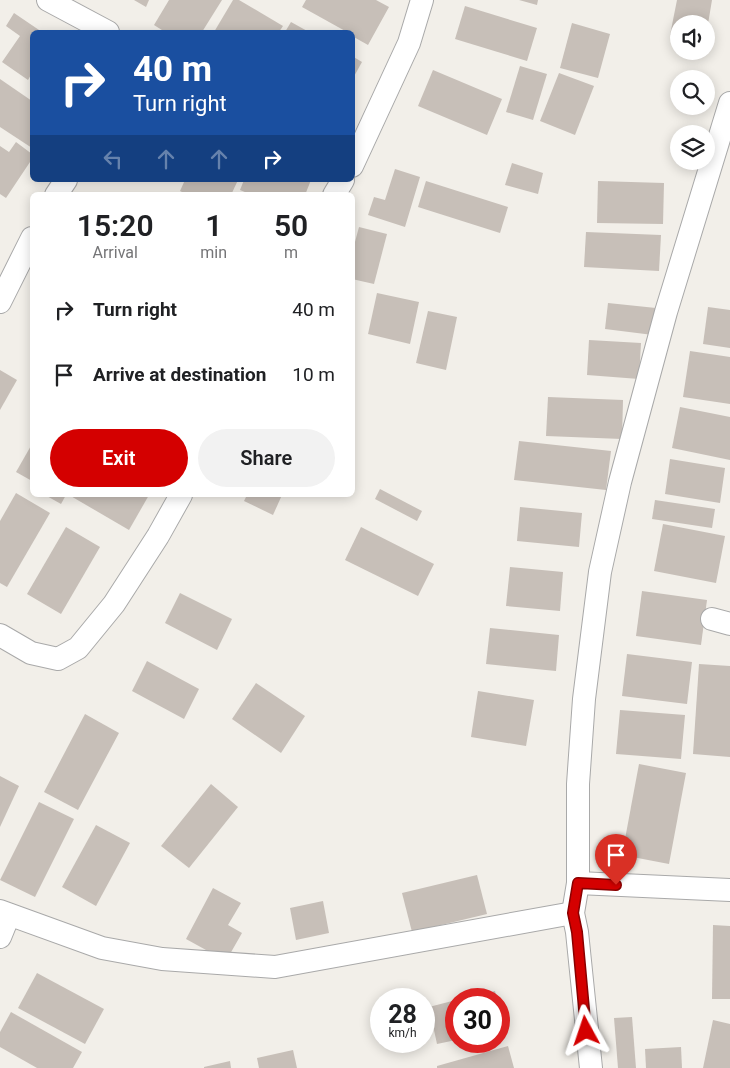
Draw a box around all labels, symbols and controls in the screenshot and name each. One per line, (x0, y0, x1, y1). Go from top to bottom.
map controls (670, 15, 715, 170)
button: sound (670, 15, 715, 60)
text: 40 m (133, 49, 212, 90)
icon: right (50, 50, 115, 115)
button: search (670, 70, 715, 115)
text: Turn right (133, 91, 227, 116)
button: layers (670, 125, 715, 170)
icon: left (99, 145, 127, 173)
icon: ahead (152, 145, 180, 173)
icon: ahead (205, 145, 233, 173)
icon: right (258, 145, 286, 173)
text: 15:20 (77, 208, 154, 243)
text: 1 (205, 208, 222, 243)
text: 50 (274, 208, 308, 243)
text: Arrival (92, 243, 138, 262)
text: min (200, 243, 227, 262)
text: m (284, 243, 298, 262)
icon: right (50, 296, 78, 324)
text: Turn right (93, 298, 177, 321)
text: 40 m (292, 298, 335, 321)
icon: arrive (50, 361, 78, 389)
text: Arrive at destination (93, 363, 266, 386)
text: 10 m (292, 363, 335, 386)
button: Exit (50, 429, 188, 487)
button: Share (198, 429, 335, 487)
pin (595, 834, 637, 885)
icon: arrive (602, 841, 630, 869)
speed limit sign: 30 (445, 988, 510, 1053)
text: 28 (388, 1000, 417, 1029)
position arrow (559, 1004, 611, 1056)
text: km/h (388, 1026, 417, 1040)

